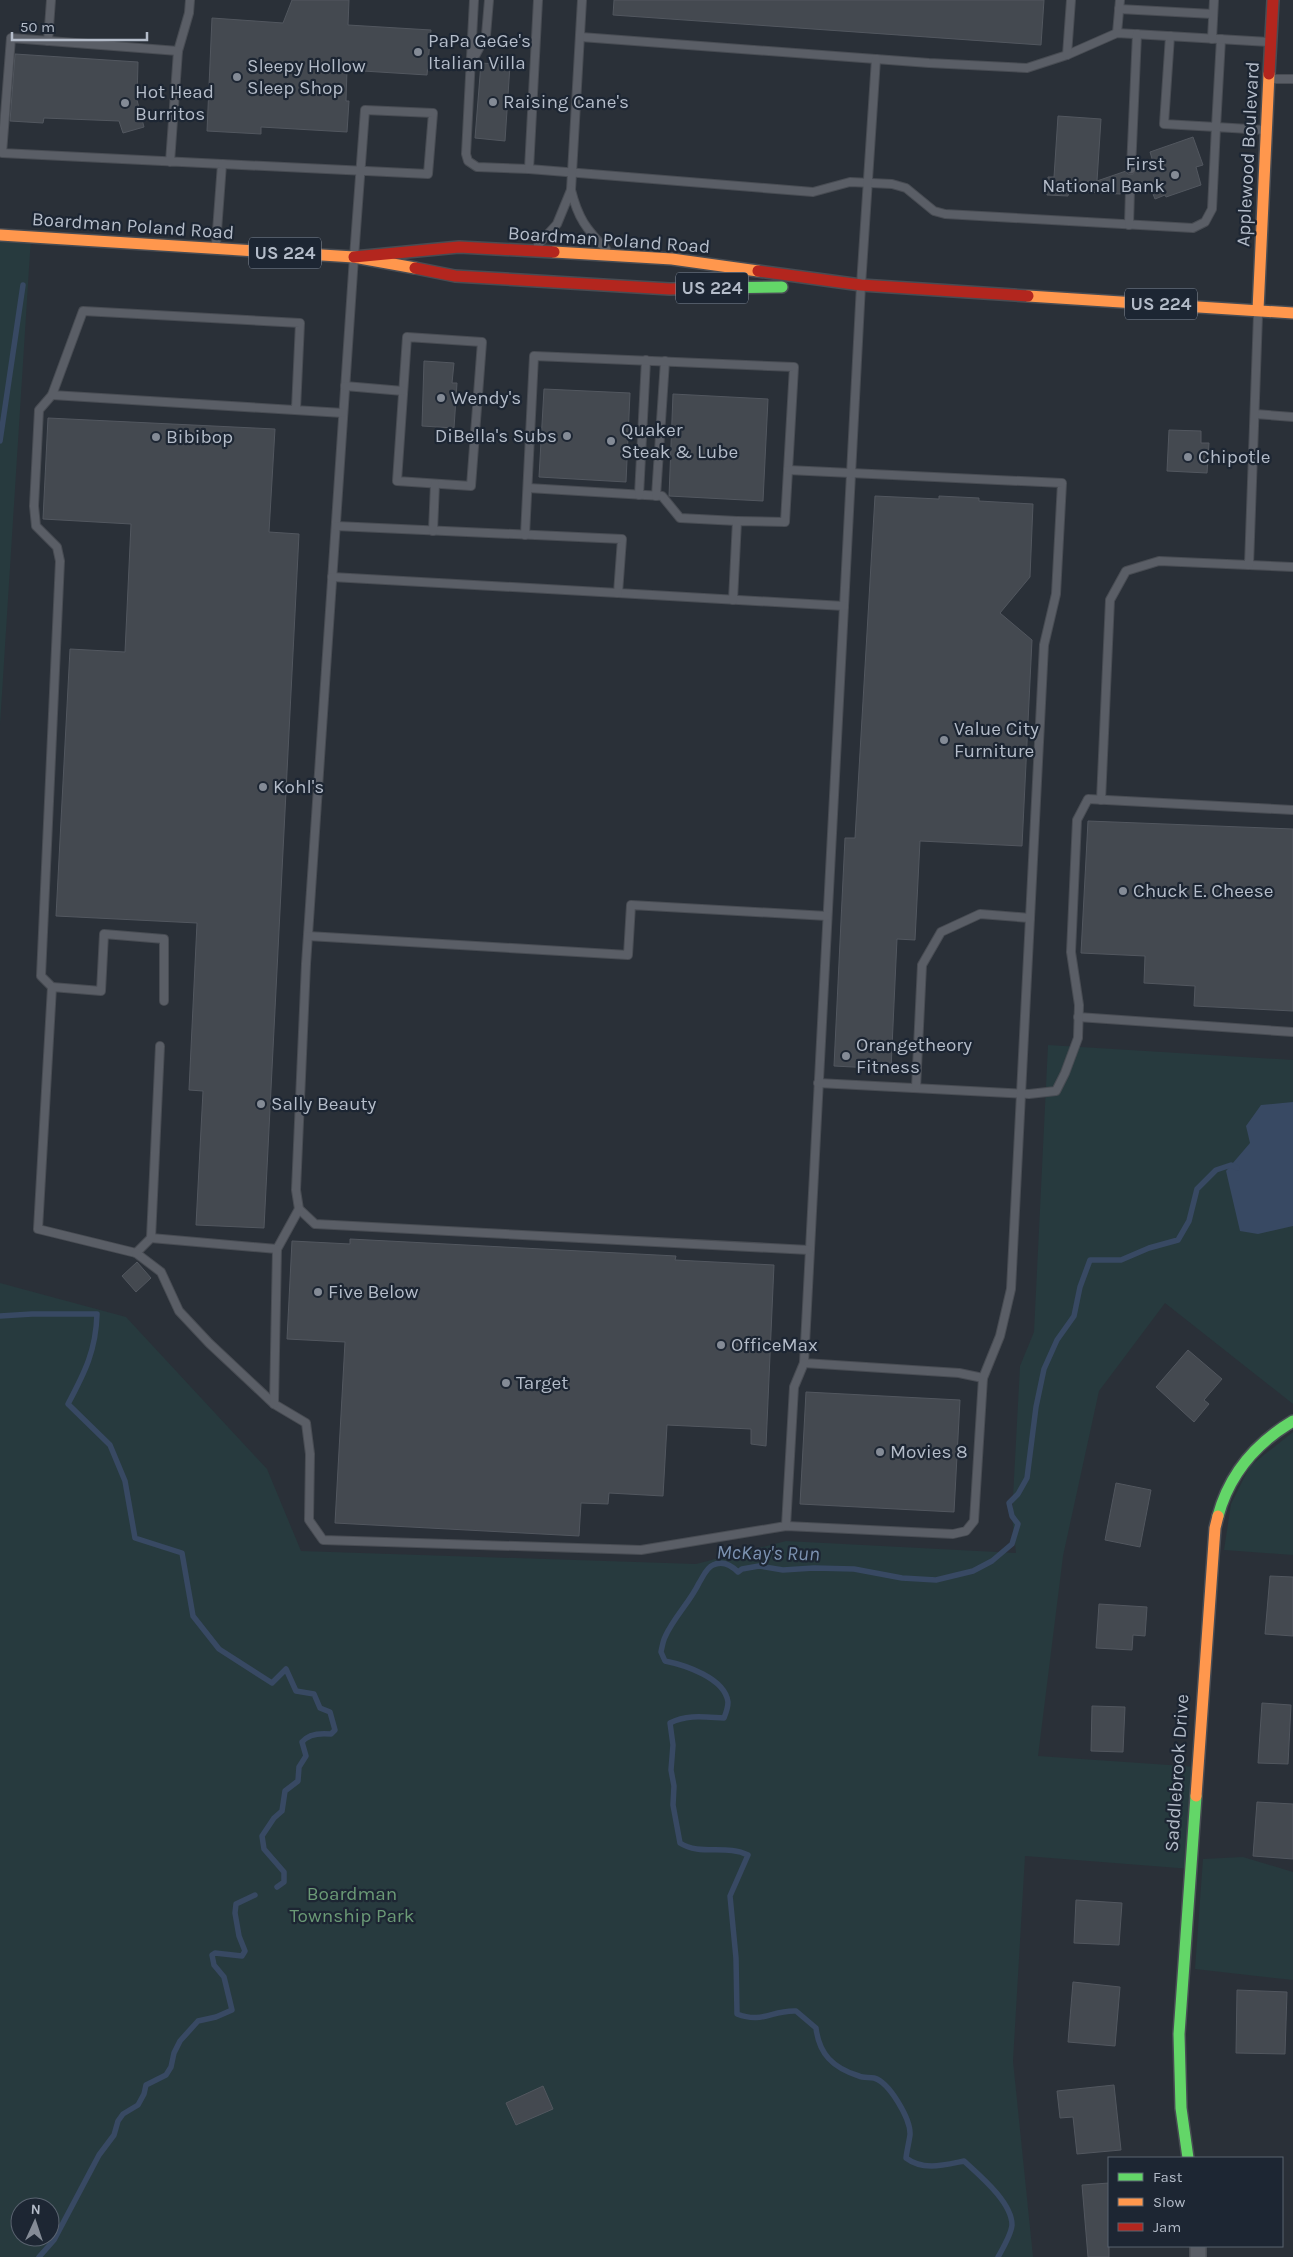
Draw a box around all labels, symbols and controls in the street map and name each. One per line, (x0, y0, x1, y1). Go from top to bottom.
scale bar (12, 10, 148, 42)
text: 50 m (20, 18, 55, 36)
place label: PaPa GeGe's Italian Villa (428, 30, 531, 74)
marker: PaPa GeGe's Italian Villa (412, 46, 424, 58)
place label: Sleepy Hollow Sleep Shop (247, 55, 366, 99)
street label: Applewood Boulevard (1232, 61, 1264, 247)
marker: Sleepy Hollow Sleep Shop (231, 71, 243, 83)
place label: Hot Head Burritos (135, 81, 214, 125)
place label: Raising Cane's (503, 91, 629, 113)
marker: Raising Cane's (487, 96, 499, 108)
marker: Hot Head Burritos (119, 97, 131, 109)
place label: First National Bank (1042, 153, 1165, 197)
marker: First National Bank (1169, 169, 1181, 181)
street label: Boardman Poland Road (31, 208, 235, 244)
street label: Boardman Poland Road (507, 222, 711, 258)
road number: US 224 (249, 238, 321, 268)
road number: US 224 (676, 272, 748, 304)
road number: US 224 (1125, 288, 1197, 320)
place label: Wendy's (451, 387, 521, 409)
marker: Wendy's (435, 392, 447, 404)
place label: Quaker Steak & Lube (621, 419, 738, 463)
place label: DiBella's Subs (435, 425, 557, 447)
place label: Bibibop (166, 426, 233, 448)
marker: DiBella's Subs (561, 430, 573, 442)
marker: Bibibop (150, 431, 162, 443)
marker: Quaker Steak & Lube (605, 435, 617, 447)
place label: Chipotle (1198, 446, 1271, 468)
marker: Chipotle (1182, 451, 1194, 463)
place label: Value City Furniture (954, 718, 1039, 762)
marker: Value City Furniture (938, 734, 950, 746)
place label: Kohl's (273, 776, 324, 798)
marker: Kohl's (257, 781, 269, 793)
place label: Chuck E. Cheese (1133, 880, 1274, 902)
marker: Chuck E. Cheese (1117, 885, 1129, 897)
place label: Orangetheory Fitness (856, 1034, 972, 1078)
marker: Orangetheory Fitness (840, 1050, 852, 1062)
place label: Sally Beauty (271, 1093, 377, 1115)
marker: Sally Beauty (255, 1098, 267, 1110)
place label: Five Below (328, 1281, 419, 1303)
marker: Five Below (312, 1286, 324, 1298)
place label: OfficeMax (731, 1334, 818, 1356)
marker: OfficeMax (715, 1339, 727, 1351)
place label: Target (516, 1372, 569, 1394)
marker: Target (500, 1377, 512, 1389)
place label: Movies 8 (890, 1441, 968, 1463)
marker: Movies 8 (874, 1446, 886, 1458)
water label: McKay's Run (716, 1541, 820, 1565)
street label: Saddlebrook Drive (1161, 1693, 1193, 1853)
park label: Boardman Township Park (290, 1883, 415, 1927)
legend (1108, 2157, 1283, 2247)
text: Fast (1153, 2168, 1183, 2186)
text: Slow (1153, 2193, 1185, 2211)
north arrow (10, 2197, 60, 2247)
text: N (30, 2201, 41, 2218)
text: Jam (1153, 2218, 1181, 2236)

